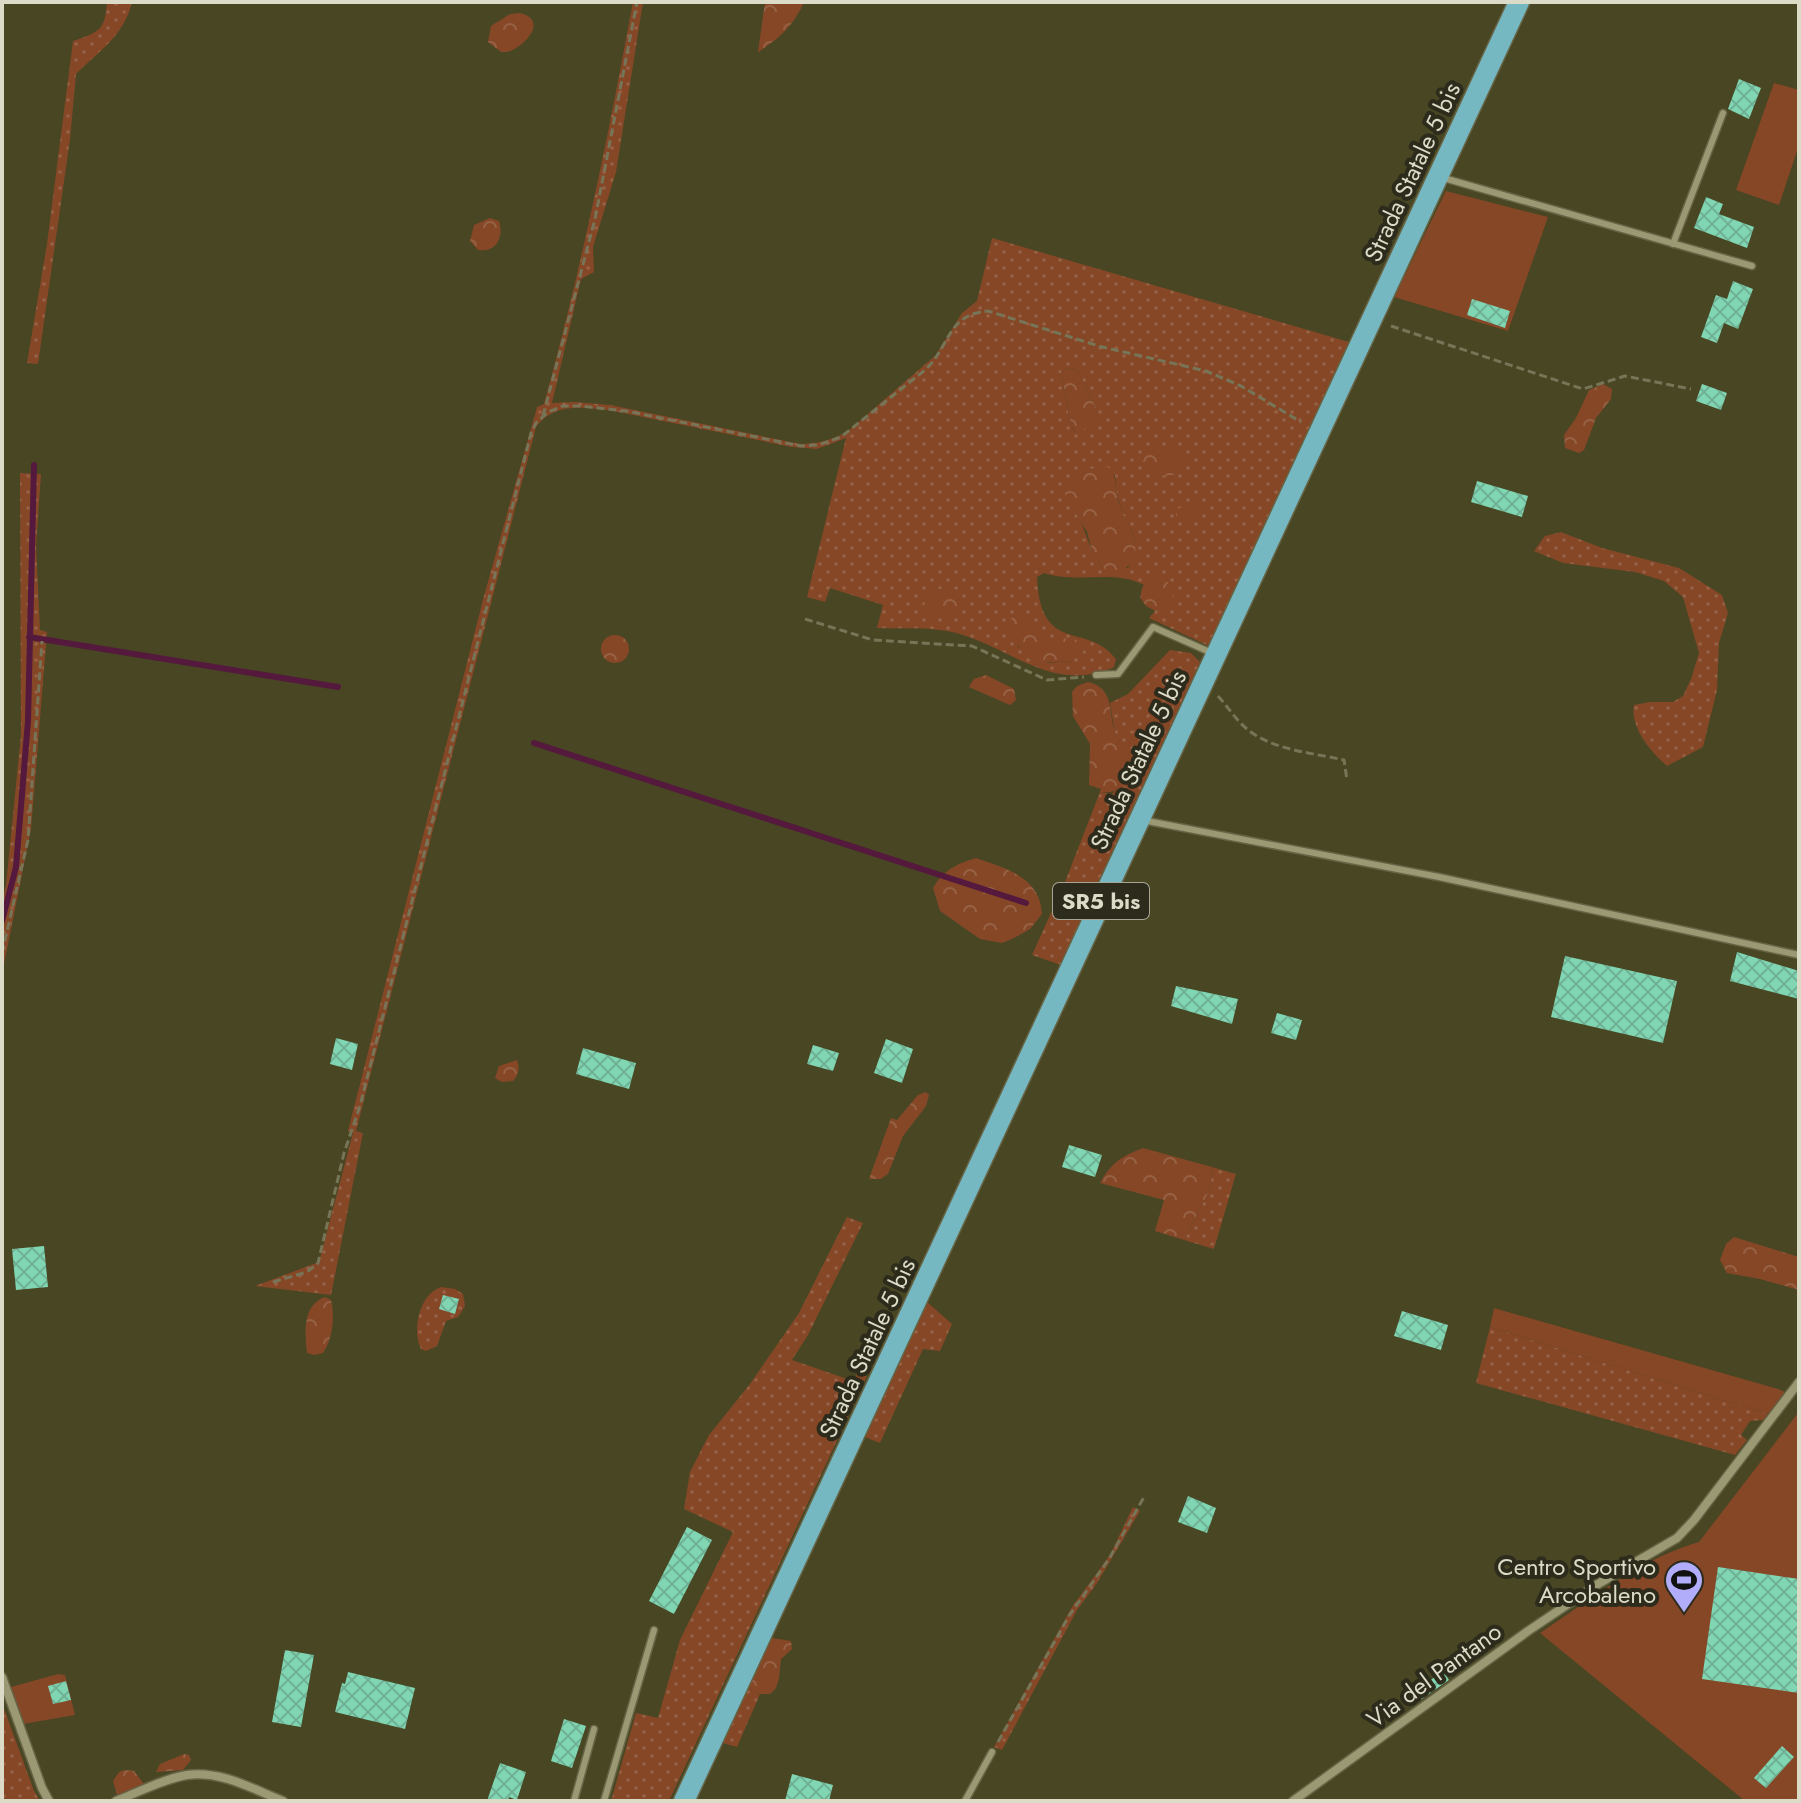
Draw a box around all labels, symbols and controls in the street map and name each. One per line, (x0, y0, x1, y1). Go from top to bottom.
street label: Strada Statale 5 bis (1355, 77, 1469, 267)
street label: Strada Statale 5 bis (1081, 665, 1195, 855)
road number: SR5 bis (1053, 883, 1149, 919)
street label: Strada Statale 5 bis (810, 1253, 924, 1443)
place label: Centro Sportivo Arcobaleno (1497, 1549, 1656, 1612)
sports icon: Centro Sportivo Arcobaleno (1663, 1559, 1705, 1614)
street label: Via del Pantano (1359, 1614, 1509, 1736)

